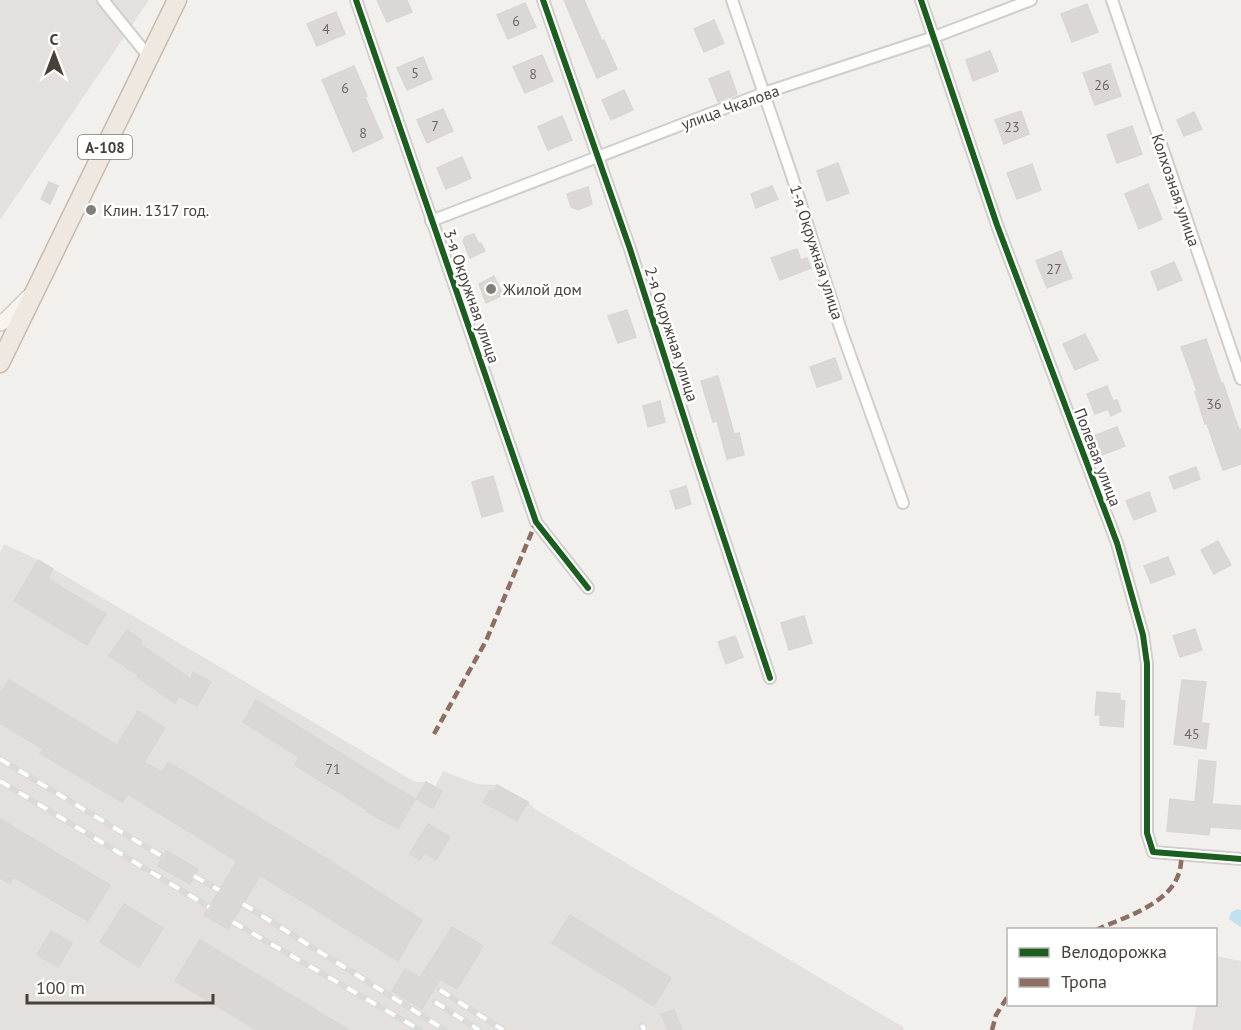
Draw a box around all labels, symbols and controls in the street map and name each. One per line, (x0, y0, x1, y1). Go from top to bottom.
house number: 6 (512, 12, 520, 30)
house number: 4 (322, 20, 330, 38)
north arrow (24, 24, 84, 84)
text: С (50, 29, 59, 49)
house number: 5 (411, 64, 419, 82)
house number: 8 (529, 65, 537, 83)
house number: 26 (1094, 76, 1110, 94)
house number: 6 (341, 79, 349, 97)
street label: улица Чкалова (678, 80, 782, 134)
house number: 7 (431, 117, 439, 135)
house number: 23 (1004, 118, 1020, 136)
house number: 8 (359, 124, 367, 142)
street label: Колхозная улица (1147, 131, 1205, 249)
road number: А-108 (78, 135, 132, 159)
street label: 1-я Окружная улица (786, 182, 848, 322)
place label: Клин. 1317 год. (103, 200, 209, 220)
marker: Клин. 1317 год. (84, 203, 98, 217)
street label: 3-я Окружная улица (440, 226, 504, 366)
house number: 27 (1046, 260, 1062, 278)
street label: 2-я Окружная улица (641, 264, 703, 404)
place label: Жилой дом (502, 279, 582, 299)
marker: Жилой дом (484, 282, 498, 296)
house number: 36 (1206, 395, 1222, 413)
street label: Полевая улица (1070, 405, 1126, 509)
house number: 45 (1184, 725, 1200, 743)
house number: 71 (325, 760, 341, 778)
legend (1007, 928, 1217, 1006)
text: Велодорожка (1061, 940, 1167, 963)
scale bar (27, 967, 213, 1005)
text: Тропа (1061, 970, 1107, 993)
text: 100 m (36, 976, 85, 999)

